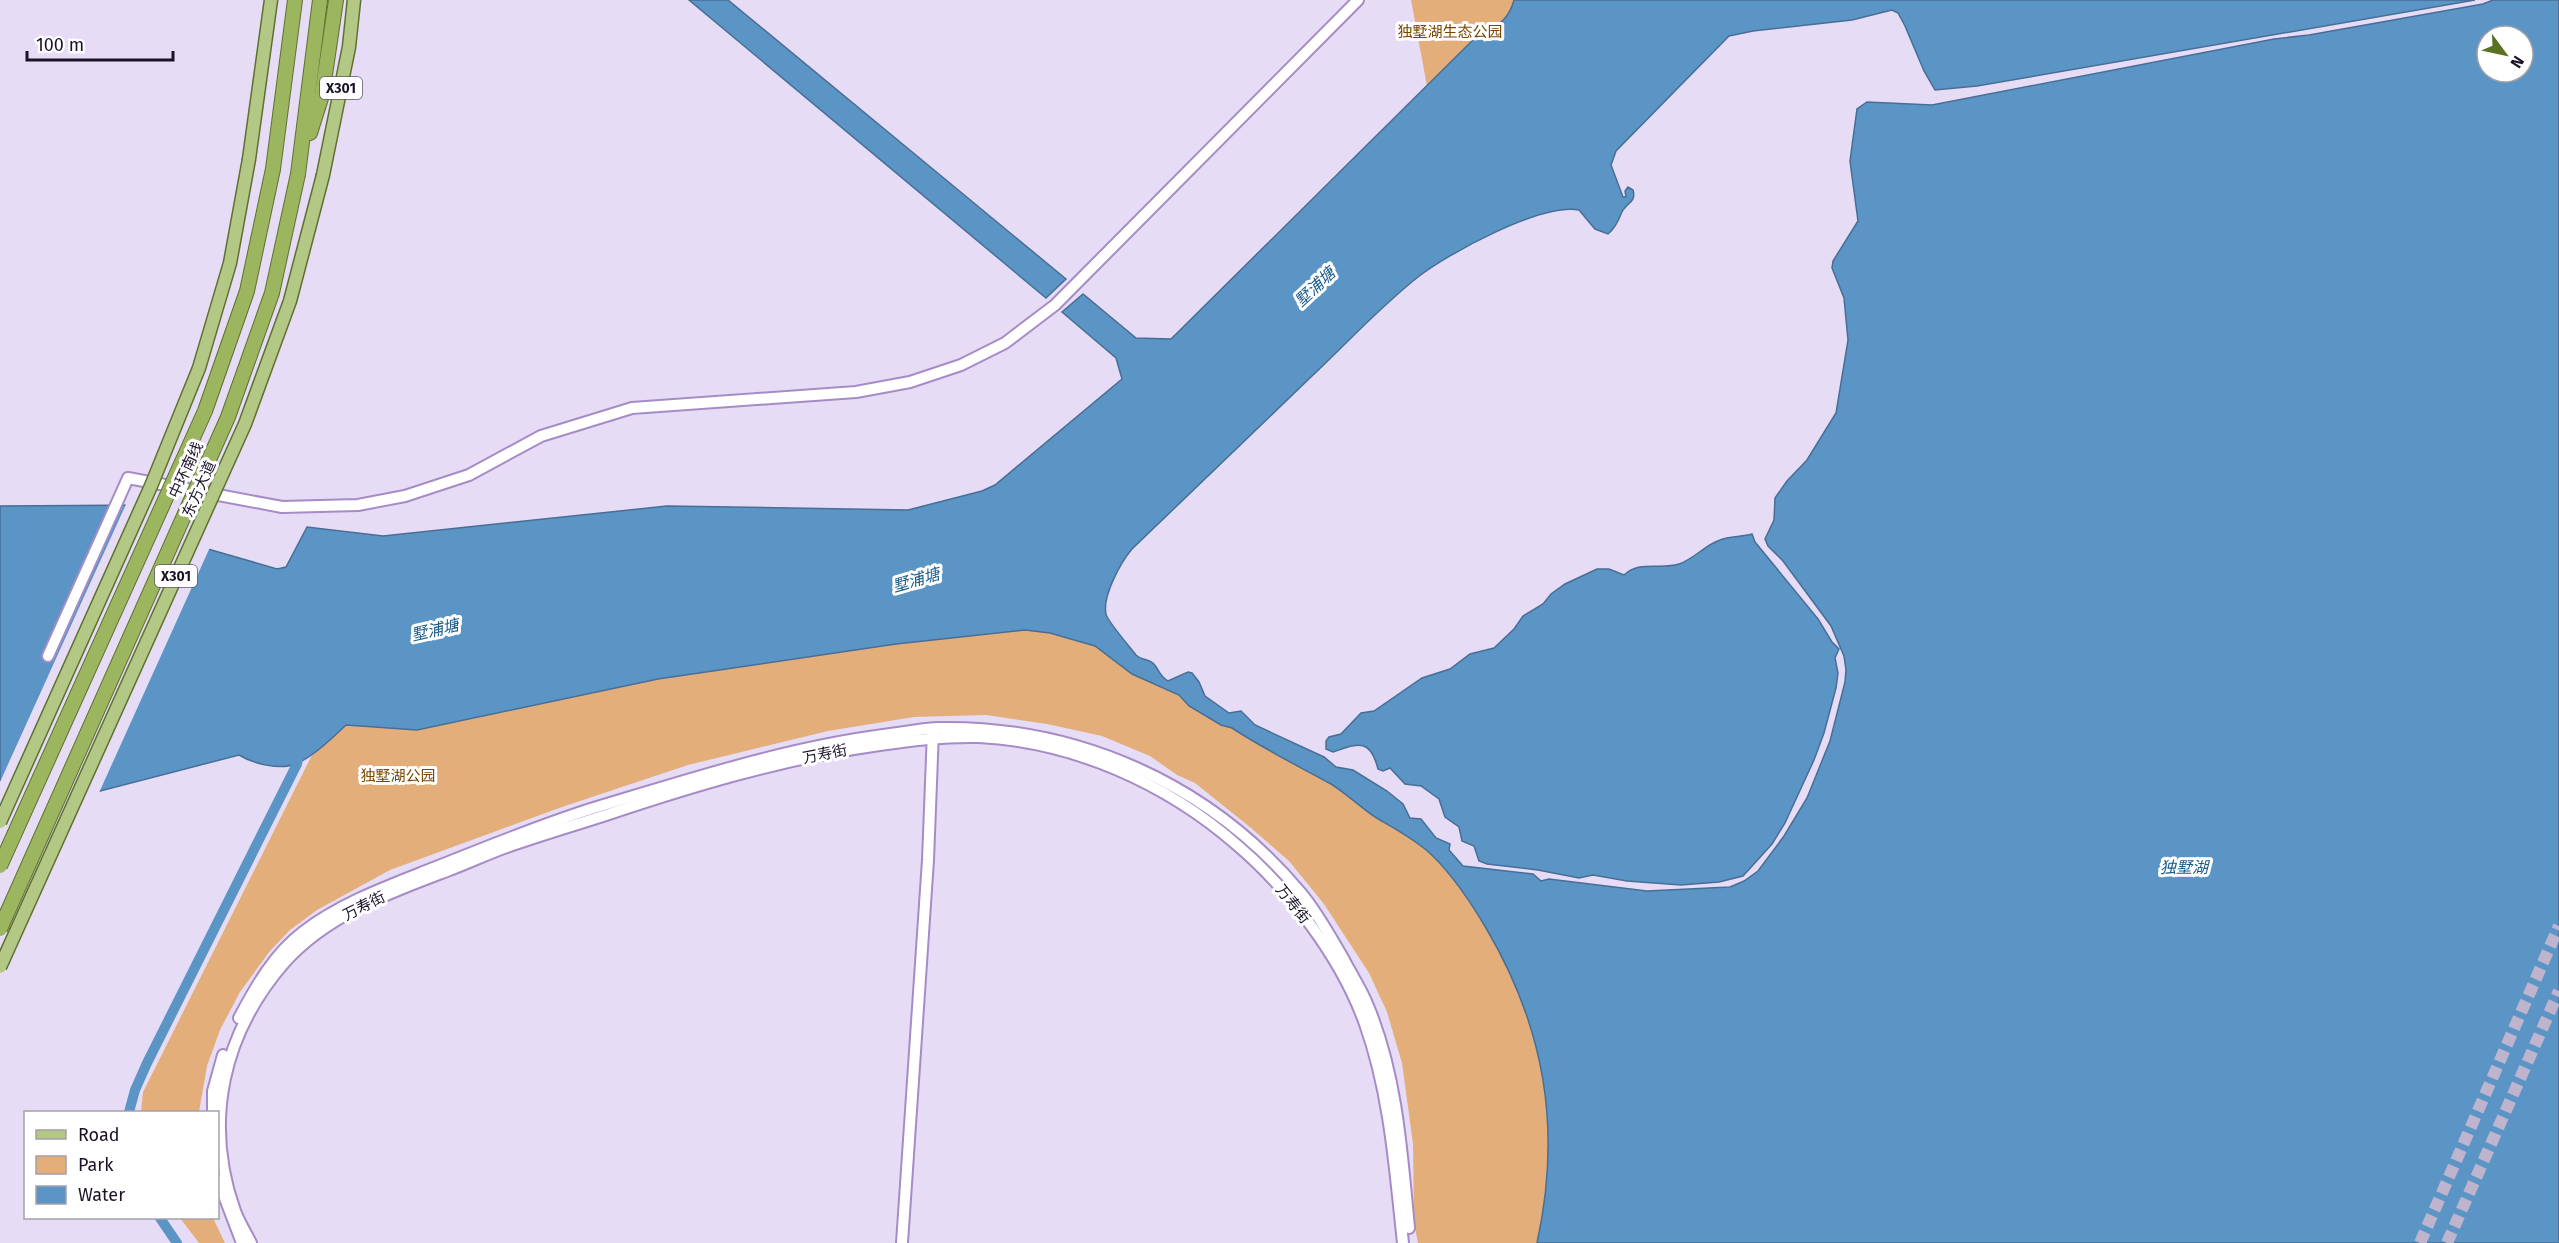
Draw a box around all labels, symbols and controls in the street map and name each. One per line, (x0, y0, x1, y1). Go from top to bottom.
park label: 独墅湖生态公园 (1397, 23, 1503, 41)
scale bar (27, 24, 172, 62)
north arrow (2475, 24, 2535, 84)
text: 100 m (36, 34, 84, 56)
text: N (2506, 52, 2528, 72)
road number: X301 (320, 77, 362, 99)
water label: 墅浦塘 (1291, 262, 1341, 310)
street label: 中环南线 (165, 439, 207, 501)
street label: 东方大道 (179, 458, 219, 520)
water label: 墅浦塘 (890, 563, 945, 596)
road number: X301 (155, 565, 197, 587)
water label: 墅浦塘 (409, 615, 463, 645)
street label: 万寿街 (801, 741, 849, 767)
park label: 独墅湖公园 (360, 767, 436, 785)
water label: 独墅湖 (2160, 858, 2211, 877)
street label: 万寿街 (1272, 881, 1314, 927)
street label: 万寿街 (340, 888, 388, 924)
legend (24, 1111, 219, 1219)
text: Road (78, 1124, 120, 1146)
text: Park (78, 1154, 114, 1176)
text: Water (78, 1184, 125, 1206)

